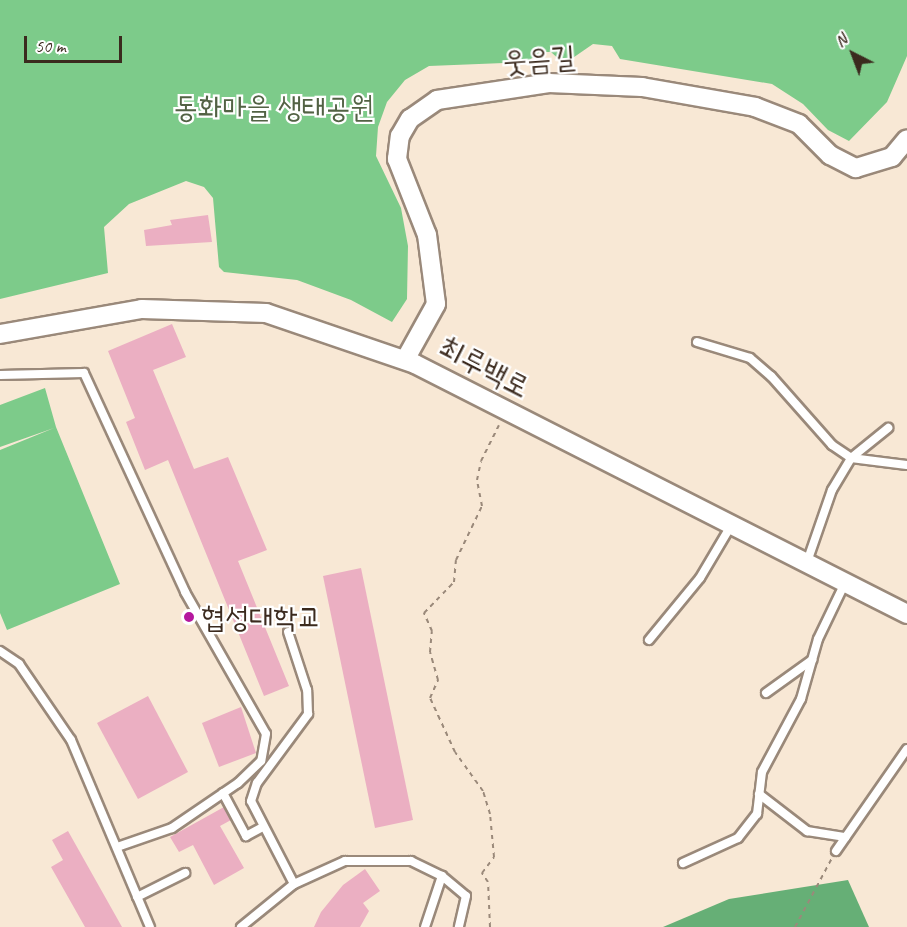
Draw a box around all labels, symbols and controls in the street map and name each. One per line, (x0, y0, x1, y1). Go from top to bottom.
scale bar (27, 24, 124, 62)
north arrow (823, 24, 883, 84)
text: N (831, 30, 851, 51)
text: 50 m (35, 35, 66, 57)
street label: 웃음길 (502, 39, 576, 79)
park label: 동화마을 생태공원 (174, 89, 374, 125)
street label: 최루백로 (433, 329, 535, 405)
place label: 협성대학교 (201, 599, 322, 635)
marker: 협성대학교 (182, 610, 196, 624)

